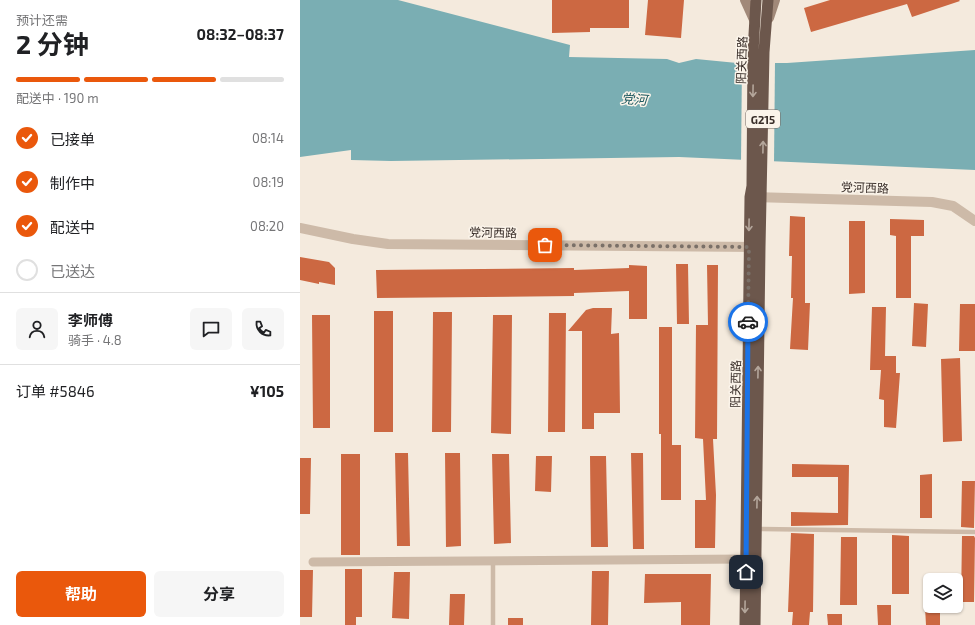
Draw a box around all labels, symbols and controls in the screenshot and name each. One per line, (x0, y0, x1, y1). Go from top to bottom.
text: 预计还需 (16, 12, 68, 28)
text: 08:32–08:37 (197, 25, 284, 43)
text: 2 分钟 (16, 28, 89, 59)
street label: 阳关西路 (733, 36, 749, 84)
one-way arrow (749, 84, 757, 97)
text: 配送中 · 190 m (16, 90, 99, 106)
water label: 党河 (620, 90, 651, 108)
road number: G215 (746, 110, 780, 128)
icon: check (16, 127, 38, 149)
text: 已接单 (50, 130, 95, 148)
text: 08:14 (252, 130, 284, 146)
one-way arrow (759, 141, 766, 154)
icon: check (16, 171, 38, 193)
text: 制作中 (50, 174, 95, 192)
text: 08:19 (253, 174, 284, 190)
street label: 党河西路 (841, 179, 889, 195)
icon: check (16, 215, 38, 237)
text: 配送中 (50, 218, 95, 236)
text: 08:20 (250, 218, 284, 234)
one-way arrow (745, 218, 753, 231)
street label: 党河西路 (469, 225, 517, 239)
pin (528, 228, 562, 262)
icon: bag (534, 234, 556, 256)
text: 已送达 (50, 262, 95, 280)
courier (728, 302, 768, 342)
button: person (16, 308, 58, 350)
button: chat (190, 308, 232, 350)
button: phone (242, 308, 284, 350)
text: 李师傅 (68, 311, 113, 329)
icon: car (737, 311, 759, 333)
text: 骑手 · 4.8 (68, 332, 122, 348)
street label: 阳关西路 (728, 360, 742, 408)
one-way arrow (754, 366, 762, 379)
text: 订单 #5846 (16, 382, 95, 400)
text: ¥105 (250, 382, 284, 400)
one-way arrow (753, 496, 761, 509)
pin (729, 555, 763, 589)
icon: home (735, 561, 757, 583)
button: 帮助 (16, 571, 146, 617)
button: 分享 (154, 571, 284, 617)
map controls (923, 573, 963, 613)
button: layers (923, 573, 963, 613)
one-way arrow (741, 600, 749, 613)

